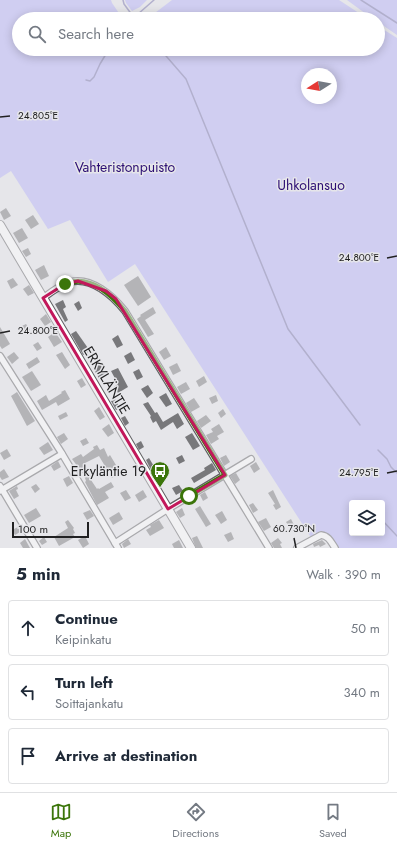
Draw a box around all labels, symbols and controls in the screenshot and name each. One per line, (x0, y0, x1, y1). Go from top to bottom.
search box (12, 12, 385, 56)
icon: search (26, 23, 48, 45)
text: Search here (58, 23, 134, 45)
north arrow (301, 68, 337, 104)
text: 24.805°E (18, 108, 58, 123)
park label: Vahteristonpuisto (75, 157, 176, 177)
park label: Uhkolansuo (277, 175, 345, 195)
text: 24.800°E (339, 250, 379, 265)
route end (56, 275, 74, 293)
text: 24.800°E (18, 323, 58, 338)
street label: ERKYLÄNTIE (79, 342, 135, 418)
bus stop icon: Erkyläntie 19 (149, 460, 171, 488)
place label: Erkyläntie 19 (71, 461, 146, 481)
text: 24.795°E (339, 465, 379, 480)
route start (180, 487, 198, 505)
map controls (349, 500, 385, 536)
button: layers (349, 500, 385, 536)
scale bar (12, 520, 89, 539)
text: 100 m (18, 521, 48, 537)
text: 60.730°N (273, 521, 315, 536)
text: 5 min (16, 562, 60, 586)
text: Walk · 390 m (306, 565, 381, 584)
text: Continue (55, 608, 118, 630)
icon: ahead (17, 617, 39, 639)
text: 50 m (351, 619, 380, 638)
text: Keipinkatu (55, 630, 112, 649)
text: Turn left (55, 672, 113, 694)
icon: left (17, 681, 39, 703)
text: 340 m (343, 683, 380, 702)
text: Soittajankatu (55, 694, 123, 713)
icon: arrive (17, 745, 39, 767)
text: Arrive at destination (55, 745, 197, 767)
tab: Map (50, 801, 72, 841)
tab: Directions (172, 801, 219, 841)
tab: Saved (319, 801, 347, 841)

